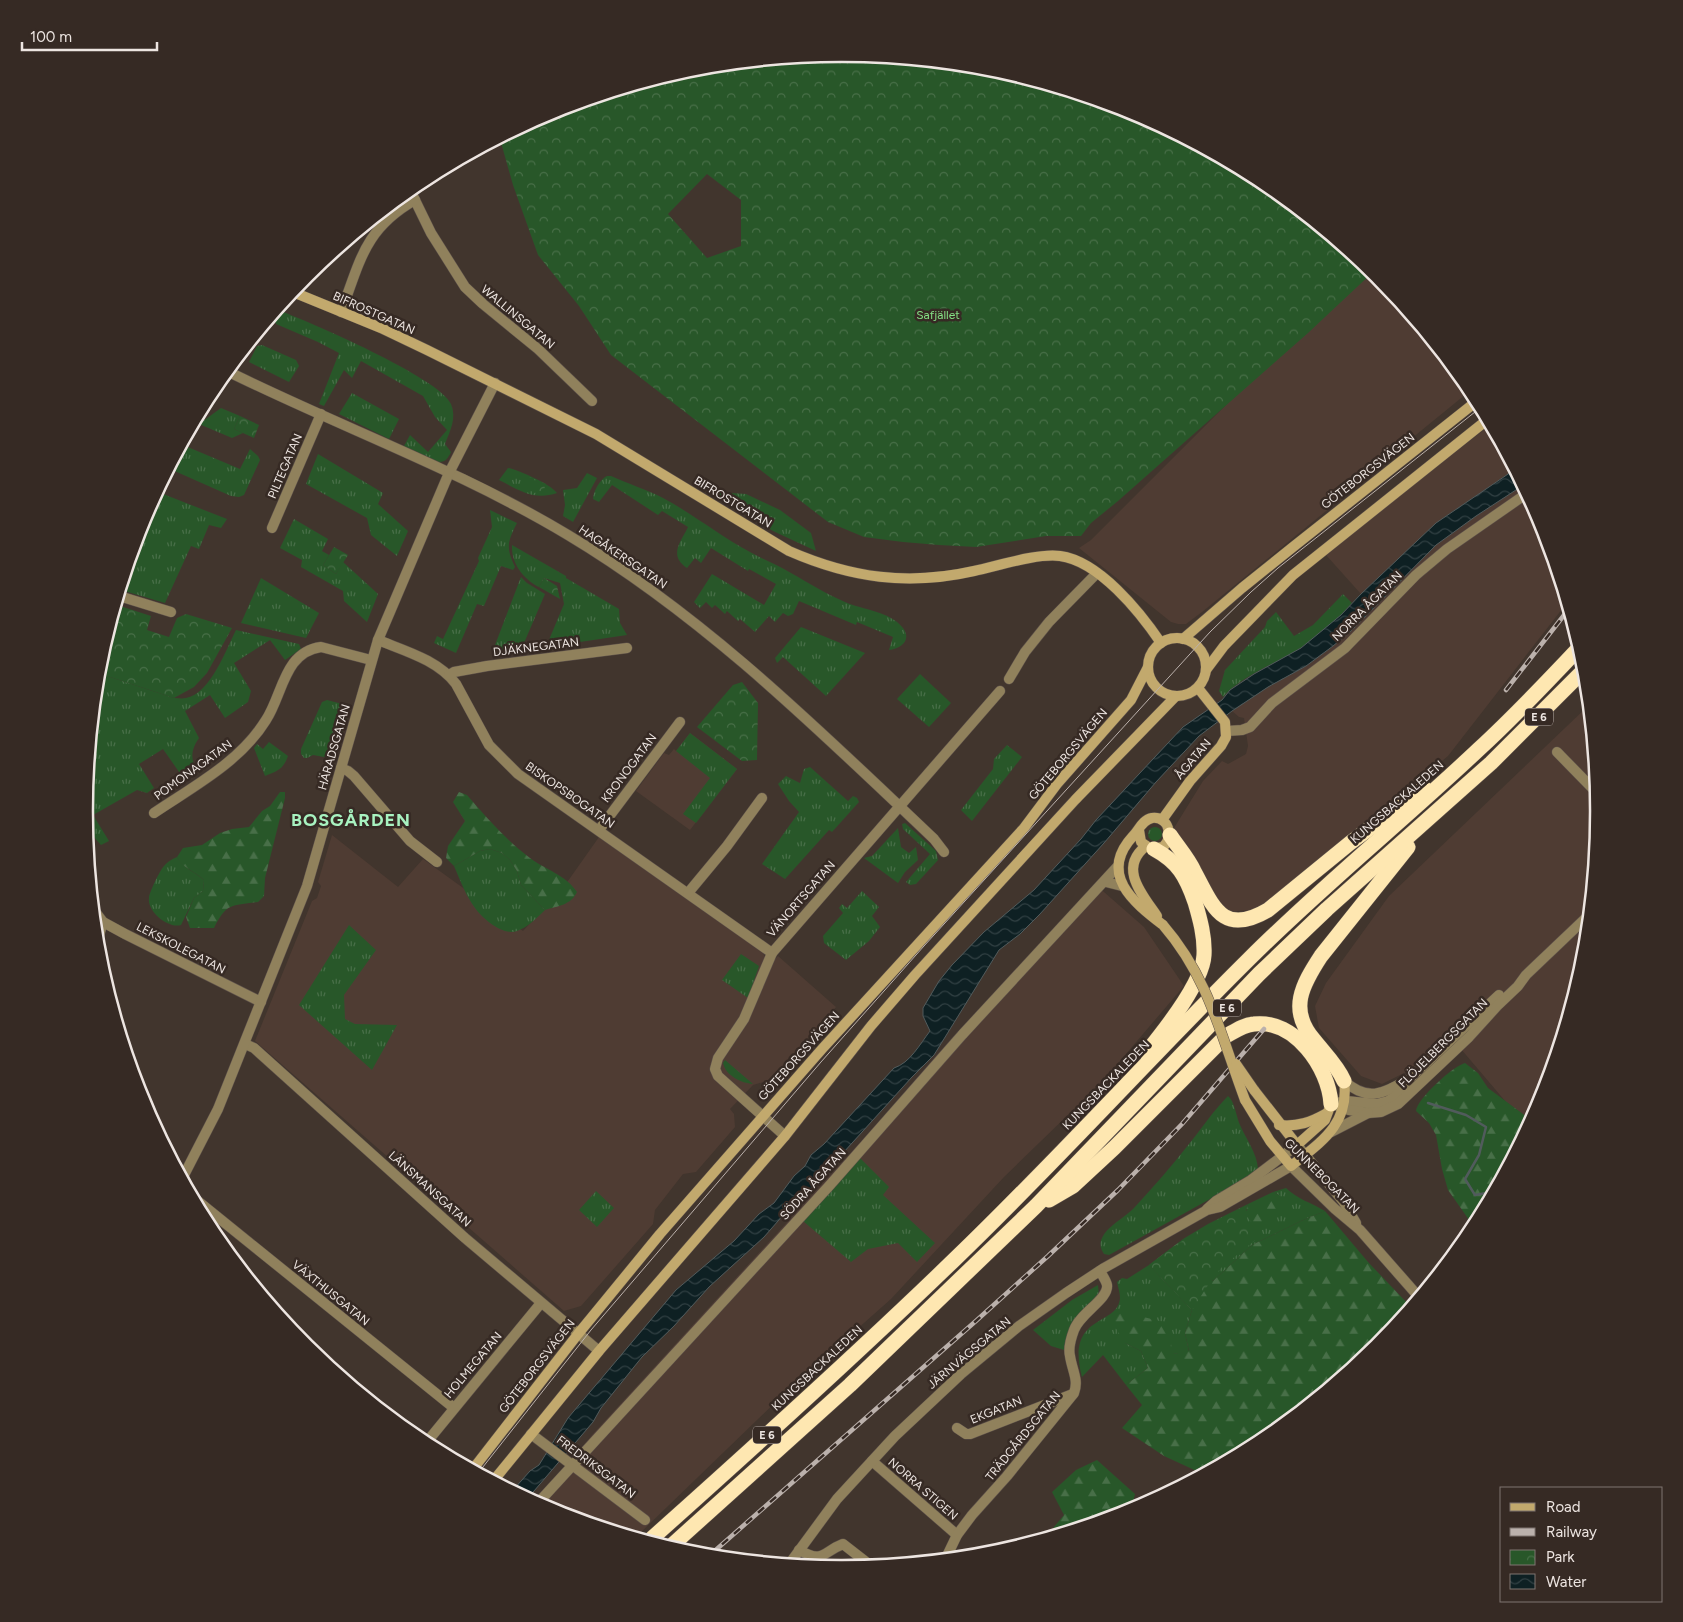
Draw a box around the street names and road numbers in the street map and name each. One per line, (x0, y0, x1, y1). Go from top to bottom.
street label: WALLINSGATAN (478, 282, 558, 352)
street label: BIFROSTGATAN (331, 289, 417, 337)
street label: GÖTEBORGSVÄGEN (1319, 430, 1417, 512)
street label: PILTEGATAN (265, 431, 305, 501)
street label: BIFROSTGATAN (692, 473, 774, 531)
street label: HAGÅKERSGATAN (576, 522, 670, 592)
street label: NORRA ÅGATAN (1329, 568, 1405, 644)
street label: DJÄKNEGATAN (492, 635, 580, 659)
street label: HÄRADSGATAN (315, 702, 353, 792)
street label: GÖTEBORGSVÄGEN (1026, 706, 1110, 802)
road number: E 6 (1525, 709, 1553, 726)
street label: KRONOGATAN (598, 731, 660, 805)
street label: ÅGATAN (1172, 736, 1214, 782)
street label: POMONAGATAN (151, 737, 235, 803)
street label: KUNGSBACKALEDEN (1348, 758, 1446, 846)
street label: BISKOPSBOGATAN (523, 759, 617, 831)
street label: VÄNORTSGATAN (764, 858, 838, 940)
street label: LEKSKOLEGATAN (134, 919, 228, 977)
street label: FLÖJELBERGSGATAN (1396, 996, 1490, 1090)
road number: E 6 (1213, 1000, 1241, 1016)
street label: GÖTEBORGSVÄGEN (755, 1009, 843, 1103)
street label: KUNGSBACKALEDEN (1060, 1037, 1152, 1133)
street label: GUNNEBOGATAN (1282, 1136, 1362, 1216)
street label: SÖDRA ÅGATAN (777, 1145, 849, 1223)
street label: LÄNSMANSGATAN (386, 1148, 474, 1230)
street label: VÄXTHUSGATAN (289, 1258, 373, 1328)
street label: JÄRNVÄGSGATAN (925, 1314, 1013, 1392)
street label: GÖTEBORGSVÄGEN (496, 1317, 578, 1415)
street label: KUNGSBACKALEDEN (769, 1322, 865, 1414)
street label: HOLMEGATAN (441, 1329, 505, 1401)
street label: TRÄDGÅRDSGATAN (983, 1388, 1063, 1484)
street label: EKGATAN (968, 1393, 1024, 1427)
road number: E 6 (753, 1426, 781, 1444)
street label: FREDRIKSGATAN (554, 1433, 638, 1501)
street label: NORRA STIGEN (885, 1455, 961, 1523)

